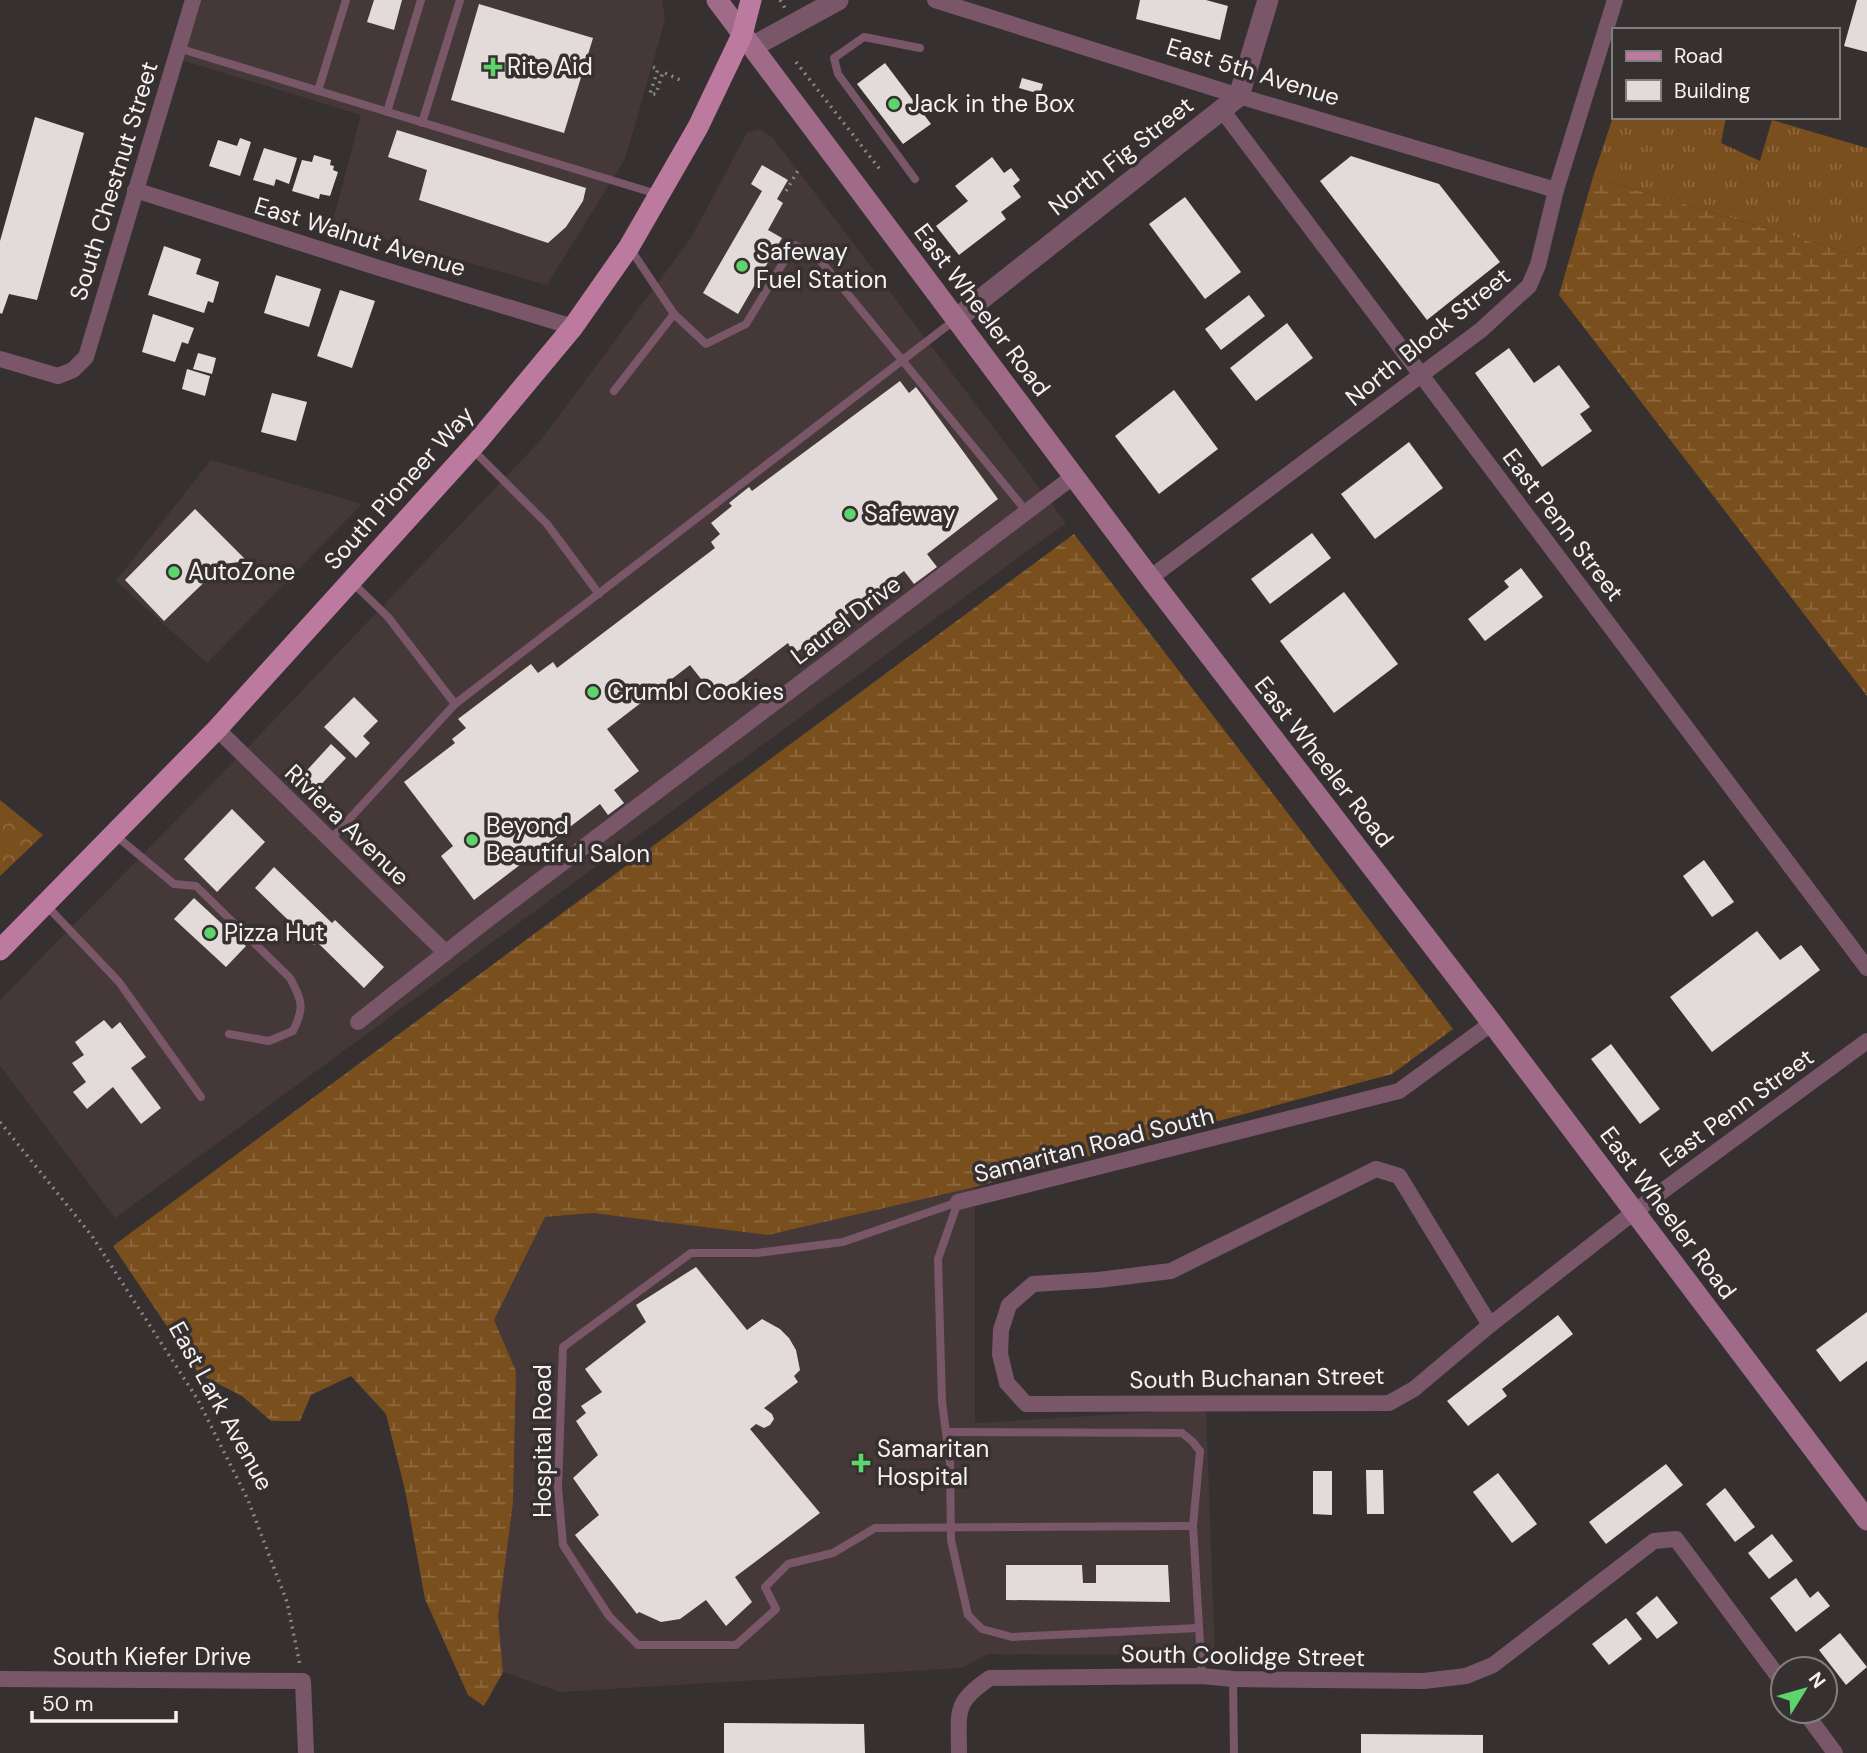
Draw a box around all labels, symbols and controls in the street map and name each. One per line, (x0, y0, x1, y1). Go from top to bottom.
legend (1612, 28, 1839, 119)
street label: East 5th Avenue (1163, 30, 1344, 113)
text: Road (1674, 42, 1723, 70)
place label: Rite Aid (507, 51, 593, 82)
street label: South Chestnut Street (62, 58, 165, 304)
marker: Rite Aid (485, 59, 501, 75)
text: Building (1674, 77, 1751, 105)
place label: Jack in the Box (908, 88, 1075, 119)
street label: North Fig Street (1042, 89, 1199, 222)
marker: Jack in the Box (886, 96, 902, 112)
street label: East Walnut Avenue (251, 190, 470, 283)
street label: East Wheeler Road (907, 217, 1057, 402)
place label: Safeway Fuel Station (756, 236, 887, 295)
marker: Safeway Fuel Station (734, 258, 750, 274)
street label: North Block Street (1339, 261, 1517, 413)
street label: South Pioneer Way (317, 399, 480, 576)
street label: East Penn Street (1496, 442, 1631, 607)
place label: Safeway (864, 498, 956, 529)
marker: Safeway (842, 506, 858, 522)
place label: AutoZone (188, 556, 295, 587)
marker: AutoZone (166, 564, 182, 580)
street label: Laurel Drive (784, 568, 907, 671)
street label: East Wheeler Road (1248, 670, 1401, 853)
place label: Crumbl Cookies (607, 676, 784, 707)
marker: Crumbl Cookies (585, 684, 601, 700)
street label: Riviera Avenue (278, 757, 416, 892)
place label: Beyond Beautiful Salon (486, 810, 650, 869)
marker: Beyond Beautiful Salon (464, 832, 480, 848)
place label: Pizza Hut (224, 917, 325, 948)
marker: Pizza Hut (202, 925, 218, 941)
street label: East Penn Street (1654, 1041, 1820, 1174)
street label: Samaritan Road South (971, 1100, 1217, 1189)
street label: East Wheeler Road (1593, 1120, 1743, 1305)
street label: East Lark Avenue (162, 1316, 281, 1496)
street label: South Buchanan Street (1129, 1360, 1385, 1395)
street label: Hospital Road (527, 1364, 558, 1518)
place label: Samaritan Hospital (877, 1433, 989, 1492)
marker: Samaritan Hospital (851, 1453, 871, 1473)
street label: South Coolidge Street (1121, 1638, 1365, 1673)
street label: South Kiefer Drive (53, 1641, 251, 1672)
north arrow (1769, 1655, 1839, 1725)
text: N (1803, 1667, 1831, 1693)
scale bar (32, 1680, 175, 1724)
text: 50 m (42, 1690, 93, 1718)

